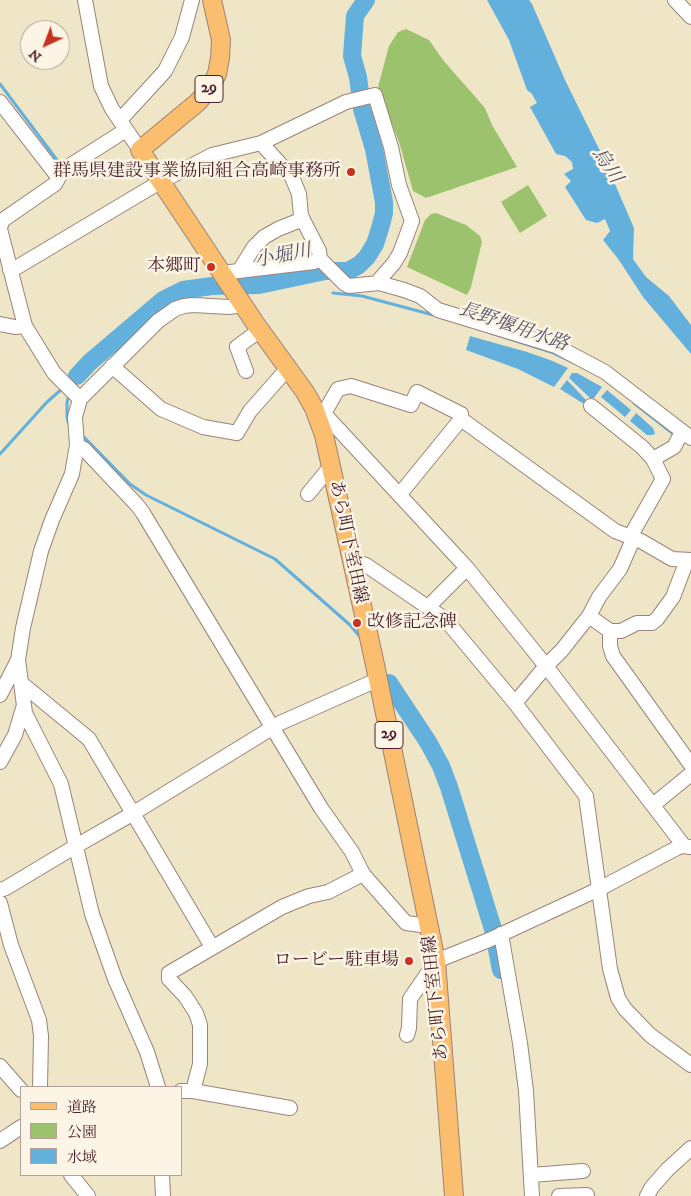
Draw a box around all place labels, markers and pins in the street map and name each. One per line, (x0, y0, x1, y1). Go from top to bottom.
place label: 群馬県建設事業協同組合高崎事務所 (53, 161, 341, 183)
marker: 群馬県建設事業協同組合高崎事務所 (345, 166, 357, 178)
place label: 本郷町 (147, 256, 201, 278)
marker: 本郷町 (205, 261, 217, 273)
place label: 改修記念碑 (367, 612, 457, 634)
marker: 改修記念碑 (351, 617, 363, 629)
place label: ロービー駐車場 (274, 950, 399, 972)
marker: ロービー駐車場 (403, 955, 415, 967)

